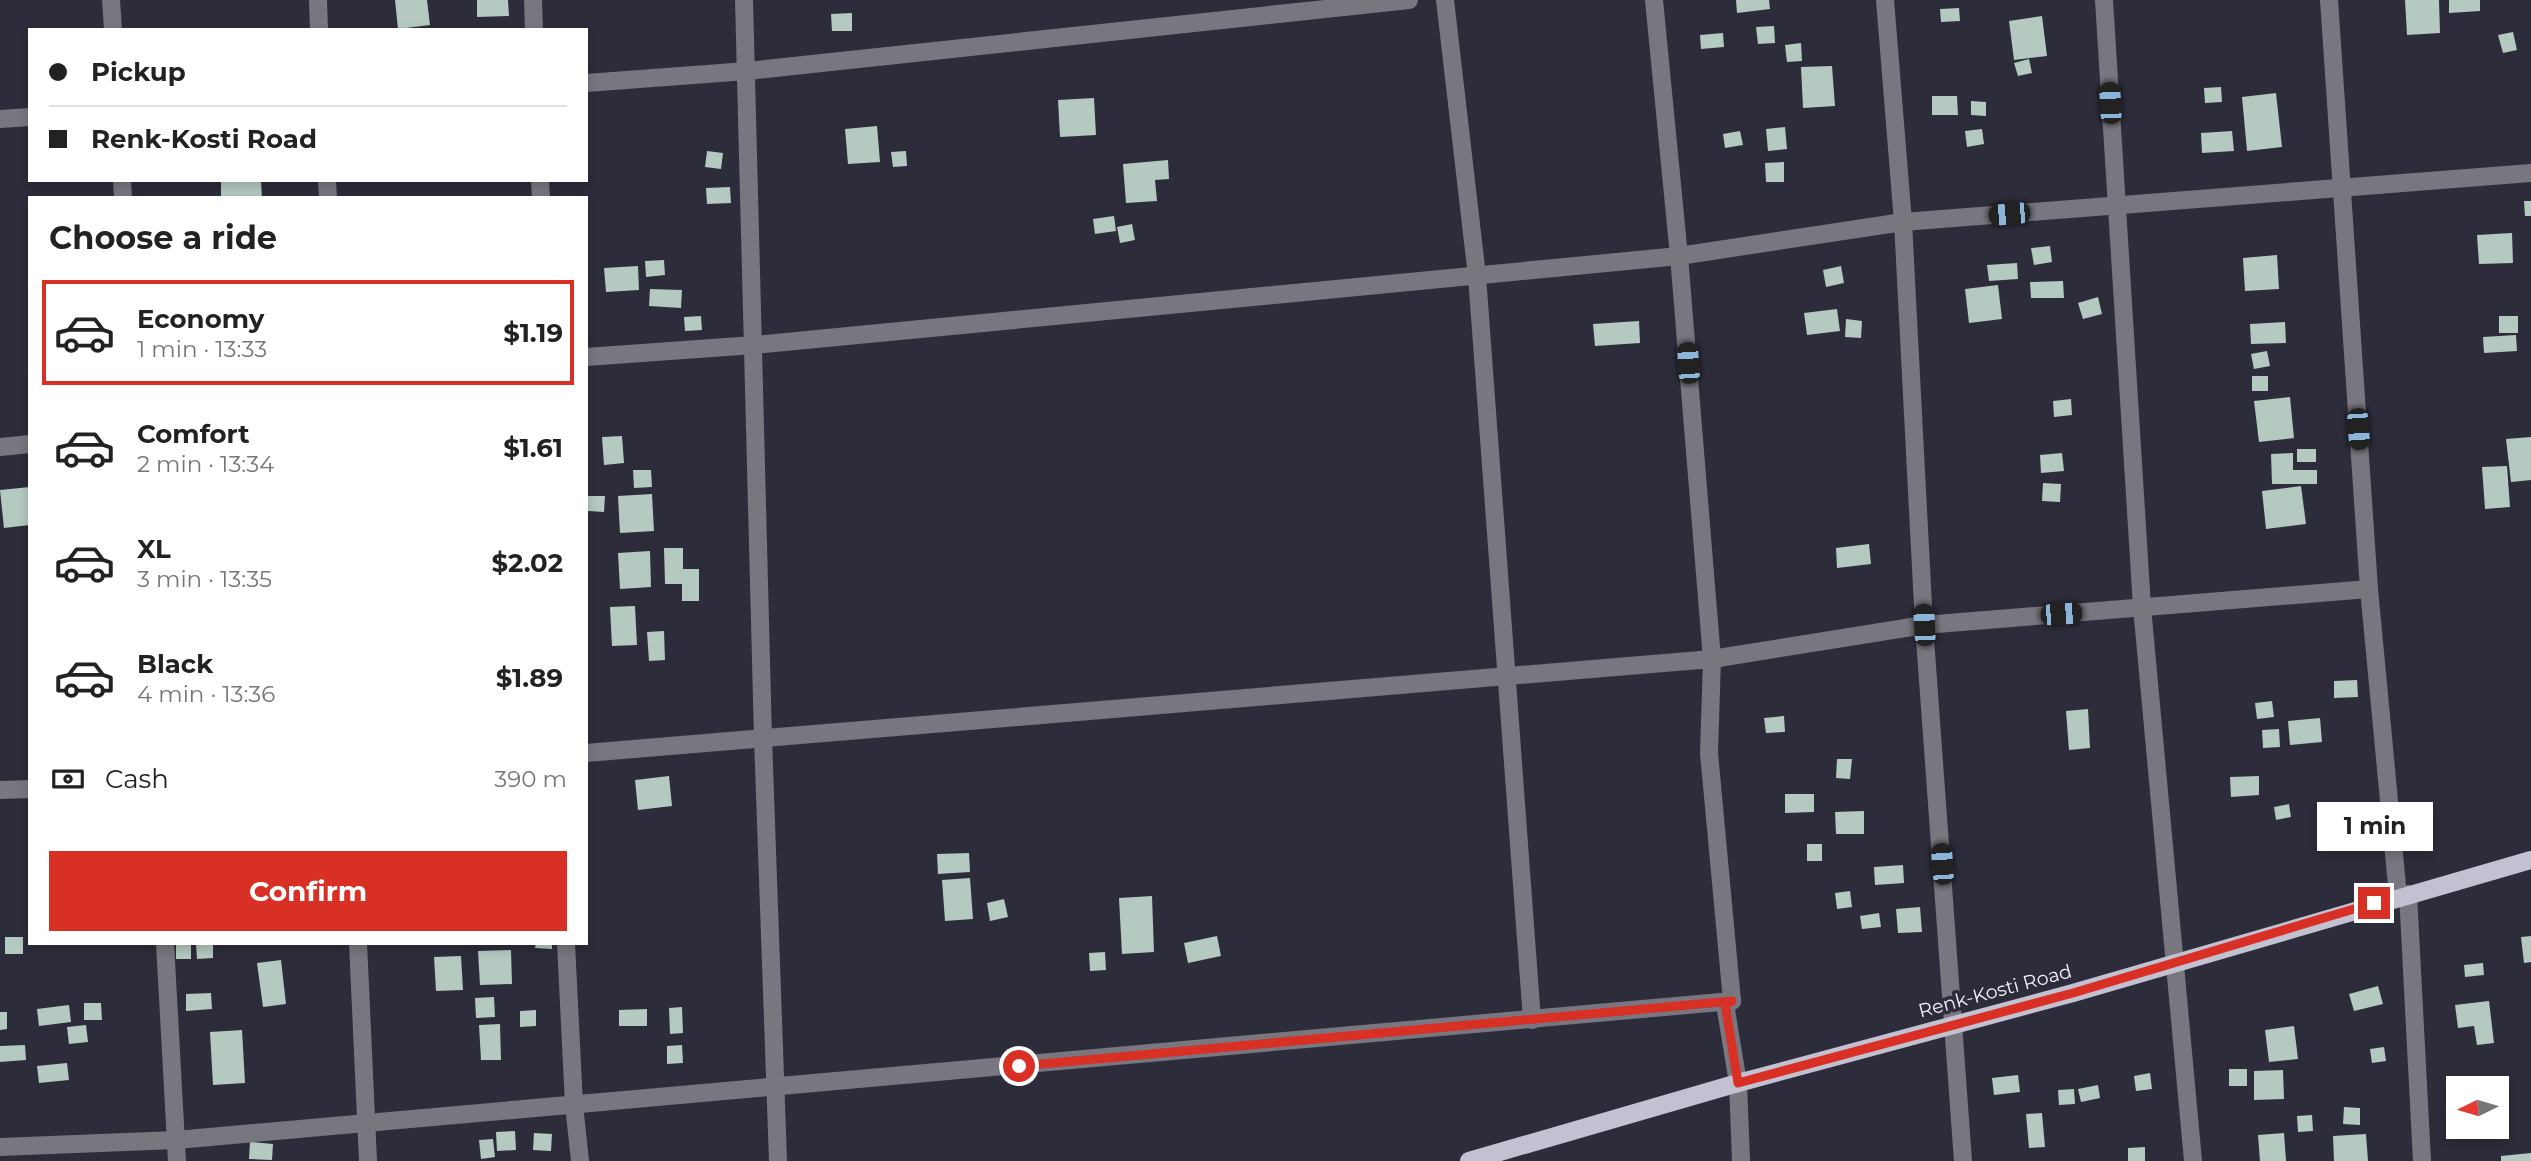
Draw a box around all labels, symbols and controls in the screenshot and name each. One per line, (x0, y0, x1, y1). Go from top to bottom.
text: Pickup (91, 56, 186, 88)
car (2099, 81, 2122, 125)
text: Renk-Kosti Road (91, 123, 317, 155)
car (1988, 202, 2031, 226)
text: Choose a ride (49, 218, 277, 257)
icon: car (53, 301, 116, 364)
text: Economy (137, 303, 264, 335)
text: $1.19 (503, 317, 563, 349)
text: 1 min · 13:33 (137, 335, 267, 363)
car (1677, 341, 1700, 385)
car (2347, 407, 2370, 451)
icon: car (53, 416, 116, 479)
text: Comfort (137, 418, 249, 450)
text: $1.61 (503, 432, 563, 464)
text: 2 min · 13:34 (137, 450, 274, 478)
icon: car (53, 531, 116, 594)
text: XL (137, 533, 171, 565)
text: $2.02 (491, 547, 563, 579)
text: 3 min · 13:35 (137, 565, 272, 593)
car (2040, 602, 2083, 626)
car (1913, 603, 1936, 647)
icon: car (53, 646, 116, 709)
text: Black (137, 648, 213, 680)
text: $1.89 (496, 662, 563, 694)
text: 4 min · 13:36 (137, 680, 275, 708)
icon: cash (49, 760, 87, 798)
text: Cash (105, 763, 169, 795)
text: 390 m (494, 765, 567, 793)
callout: 1 min (2316, 802, 2432, 850)
text: 1 min (2344, 812, 2406, 840)
car (1931, 842, 1954, 886)
button: Confirm (49, 851, 567, 931)
route end (2358, 887, 2390, 919)
street label: Renk-Kosti Road (1916, 959, 2074, 1023)
route start (1003, 1050, 1035, 1082)
north arrow (2446, 1076, 2510, 1139)
map controls (2446, 1076, 2509, 1139)

